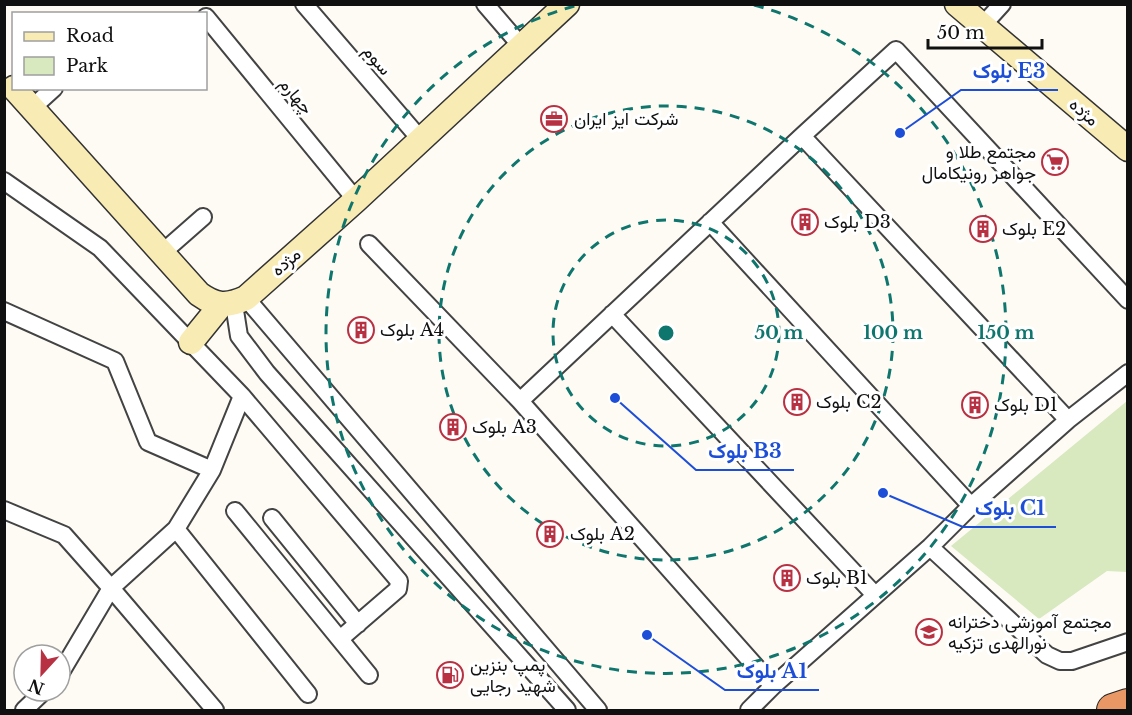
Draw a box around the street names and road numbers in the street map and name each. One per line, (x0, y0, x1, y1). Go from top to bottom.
street label: سوم (357, 40, 396, 80)
street label: چهارم (274, 73, 318, 119)
street label: مژده (1065, 93, 1103, 131)
street label: مژده (267, 243, 305, 281)

